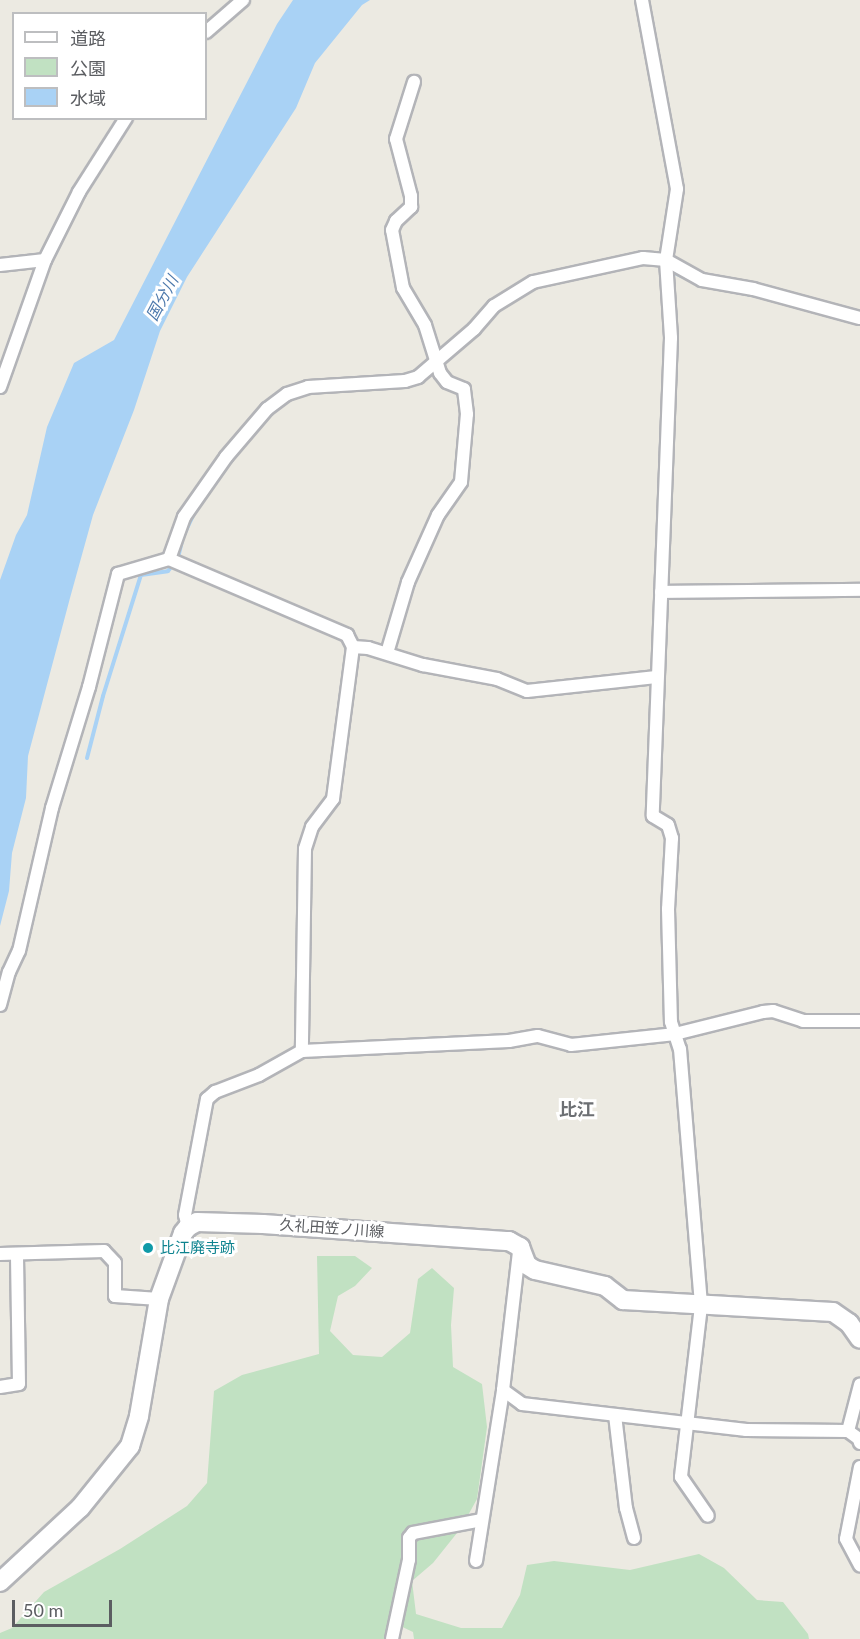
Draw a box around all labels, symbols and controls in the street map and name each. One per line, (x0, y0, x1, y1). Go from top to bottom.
legend (12, 12, 207, 120)
text: 道路 (70, 27, 106, 49)
text: 公園 (70, 57, 106, 79)
text: 水域 (70, 87, 106, 109)
water label: 国分川 (142, 272, 182, 324)
district label: 比江 (559, 1098, 595, 1120)
street label: 久礼田笠ノ川線 (279, 1215, 385, 1241)
place label: 比江廃寺跡 (160, 1239, 235, 1257)
marker: 比江廃寺跡 (141, 1241, 155, 1255)
scale bar (15, 1588, 116, 1626)
text: 50 m (23, 1599, 63, 1621)

